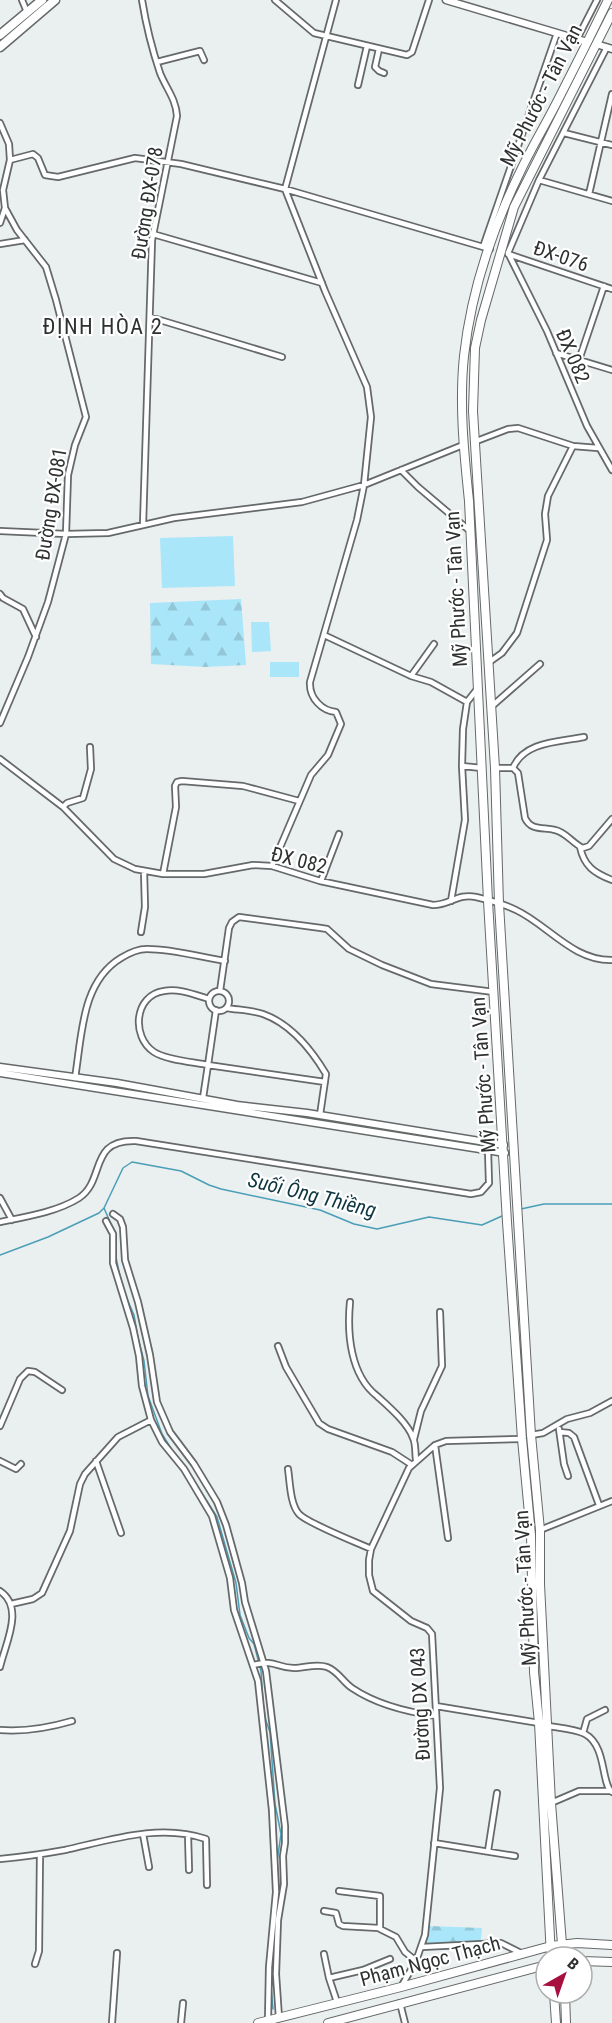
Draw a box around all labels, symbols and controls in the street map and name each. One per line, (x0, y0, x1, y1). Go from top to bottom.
street label: Mỹ Phước - Tân Vạn (495, 20, 587, 170)
street label: Đường ĐX-078 (126, 145, 168, 261)
street label: ĐX-076 (530, 235, 592, 277)
district label: ĐỊNH HÒA 2 (43, 313, 163, 339)
street label: ĐX 082 (551, 325, 595, 387)
street label: Đường ĐX-081 (30, 446, 72, 562)
street label: Mỹ Phước - Tân Vạn (440, 510, 472, 668)
street label: ĐX 082 (269, 841, 330, 879)
street label: Mỹ Phước - Tân Vạn (466, 996, 500, 1154)
water label: Suối Ông Thiềng (245, 1167, 379, 1223)
street label: Mỹ Phước - Tân Vạn (509, 1509, 541, 1667)
street label: Đường DX 043 (405, 1647, 435, 1761)
street label: Phạm Ngọc Thạch (357, 1931, 503, 1991)
north arrow (534, 1945, 594, 2005)
text: B (564, 1954, 583, 1974)

